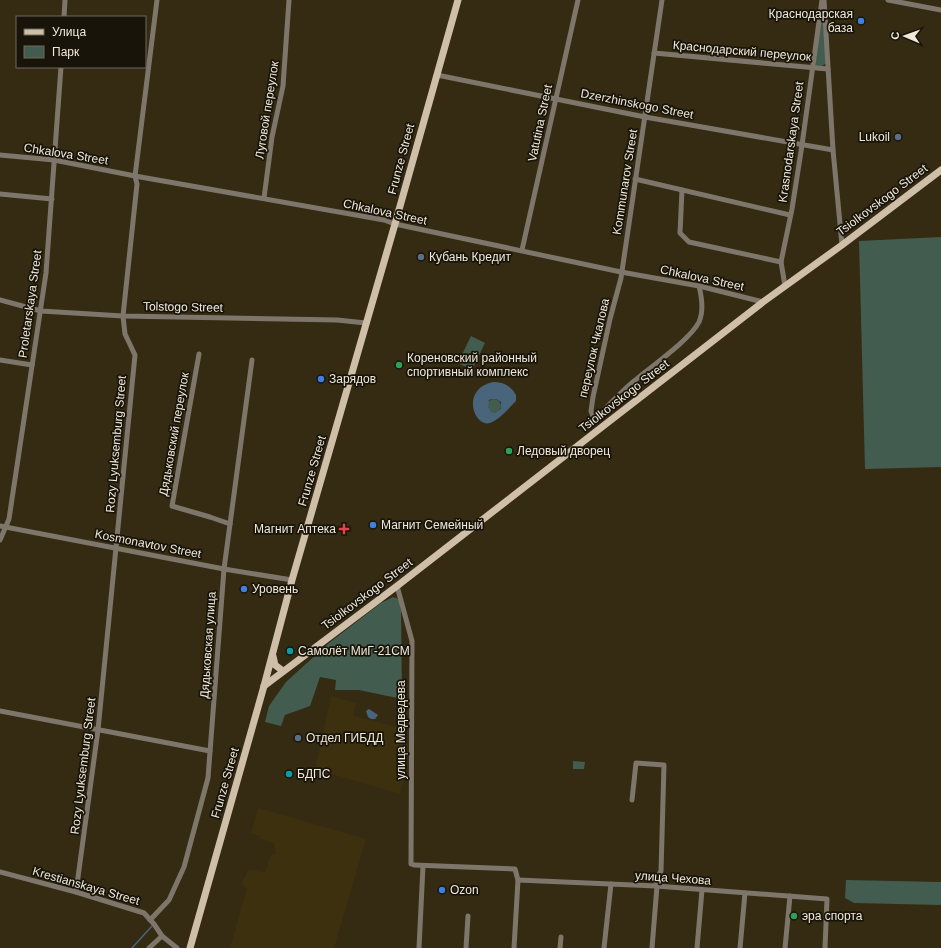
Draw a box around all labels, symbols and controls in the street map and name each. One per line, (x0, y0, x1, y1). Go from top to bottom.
place label: Краснодарская база (769, 7, 853, 35)
legend (16, 16, 146, 68)
marker: Краснодарская база (856, 16, 866, 26)
north arrow (885, 16, 925, 56)
text: Улица (52, 25, 86, 39)
text: С (889, 31, 901, 40)
street label: Краснодарский переулок (672, 38, 813, 64)
text: Парк (52, 45, 80, 59)
street label: Луговой переулок (252, 59, 282, 160)
street label: Krasnodarskaya Street (776, 80, 807, 203)
street label: Vatutina Street (525, 83, 555, 163)
street label: Dzerzhinskogo Street (579, 86, 695, 122)
street label: Frunze Street (385, 121, 417, 196)
street label: Kommunarov Street (610, 128, 640, 236)
place label: Lukoil (859, 130, 890, 144)
marker: Lukoil (893, 132, 903, 142)
street label: Chkalova Street (23, 140, 110, 168)
street label: Tsiolkovskogo Street (834, 161, 931, 239)
street label: Chkalova Street (342, 196, 429, 228)
street label: Proletarskaya Street (16, 249, 45, 359)
place label: Кубань Кредит (429, 250, 511, 264)
marker: Кубань Кредит (416, 252, 426, 262)
street label: Chkalova Street (659, 262, 746, 294)
street label: переулок Чкалова (576, 297, 612, 399)
street label: Tolstogo Street (143, 299, 224, 315)
place label: Кореновский районный спортивный комплекс (407, 351, 537, 379)
street label: Tsiolkovskogo Street (576, 356, 672, 435)
marker: Кореновский районный спортивный комплекс (394, 360, 404, 370)
street label: Дядьковский переулок (156, 370, 192, 497)
place label: Зарядов (329, 372, 376, 386)
street label: Rozy Lyuksemburg Street (103, 374, 129, 513)
marker: Зарядов (316, 374, 326, 384)
street label: Frunze Street (295, 433, 329, 508)
place label: Ледовый дворец (517, 444, 610, 458)
marker: Ледовый дворец (504, 446, 514, 456)
place label: Магнит Семейный (381, 518, 483, 532)
marker: Магнит Семейный (368, 520, 378, 530)
place label: Магнит Аптека (254, 522, 336, 536)
marker: Магнит Аптека (339, 524, 349, 534)
street label: Kosmonavtov Street (94, 527, 203, 561)
street label: Tsiolkovskogo Street (319, 555, 416, 633)
place label: Уровень (252, 582, 298, 596)
marker: Уровень (239, 584, 249, 594)
street label: Дядьковская улица (197, 591, 219, 699)
place label: Самолёт МиГ-21СМ (298, 644, 410, 658)
marker: Самолёт МиГ-21СМ (285, 646, 295, 656)
street label: улица Медведева (394, 680, 408, 780)
street label: Rozy Lyuksemburg Street (68, 696, 98, 835)
place label: Отдел ГИБДД (306, 731, 383, 745)
marker: Отдел ГИБДД (293, 733, 303, 743)
street label: Frunze Street (208, 745, 242, 820)
place label: БДПС (297, 767, 331, 781)
marker: БДПС (284, 769, 294, 779)
street label: Krestianskaya Street (31, 864, 142, 908)
street label: улица Чехова (635, 868, 712, 888)
place label: Ozon (450, 883, 479, 897)
marker: Ozon (437, 885, 447, 895)
place label: эра спорта (802, 909, 863, 923)
marker: эра спорта (789, 911, 799, 921)

